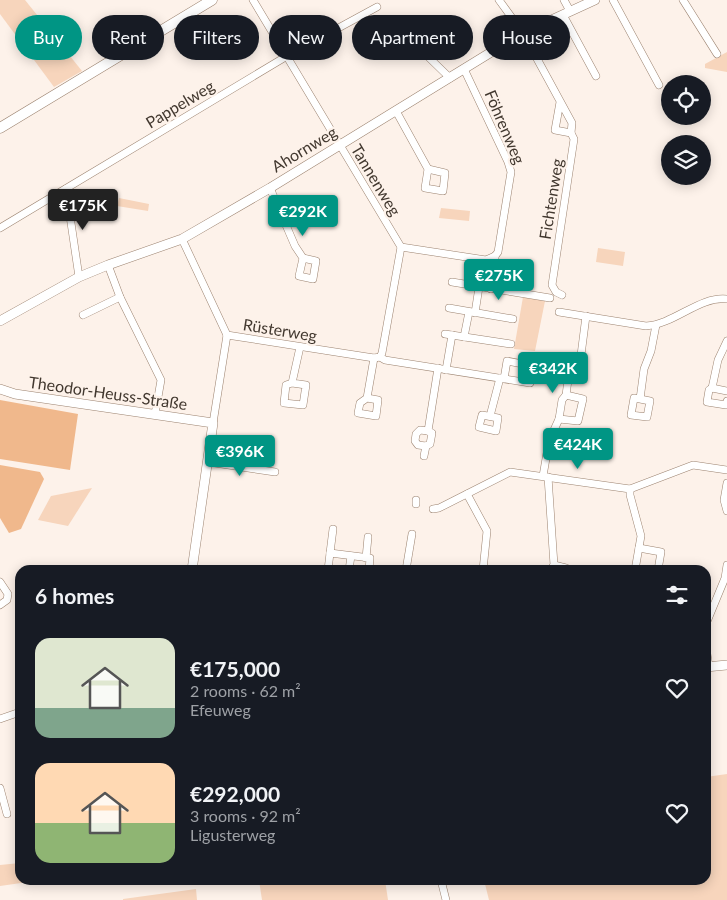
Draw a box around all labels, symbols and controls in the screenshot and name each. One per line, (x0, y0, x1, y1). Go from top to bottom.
chip: Buy (15, 15, 82, 60)
chip: Rent (92, 15, 164, 60)
chip: Filters (174, 15, 259, 60)
chip: New (269, 15, 342, 60)
chip: Apartment (352, 15, 473, 60)
chip: House (483, 15, 570, 60)
map controls (661, 75, 711, 185)
button: locate (661, 75, 711, 125)
street label: Pappelweg (142, 76, 218, 131)
street label: Föhrenweg (481, 87, 530, 167)
street label: Ahornweg (268, 122, 340, 175)
button: layers (661, 135, 711, 185)
street label: Tannenweg (348, 141, 405, 219)
street label: Fichtenweg (535, 157, 566, 241)
pin: €175K (48, 188, 118, 231)
pin: €292K (268, 194, 338, 237)
text: €175K (59, 195, 107, 214)
text: €292K (279, 201, 327, 220)
pin: €275K (464, 258, 534, 301)
text: €275K (475, 265, 523, 284)
street label: Rüsterweg (242, 314, 318, 345)
pin: €342K (518, 352, 588, 394)
text: €342K (529, 358, 577, 377)
street label: Theodor-Heuss-Straße (28, 372, 189, 413)
pin: €424K (543, 428, 613, 470)
pin: €396K (205, 434, 275, 477)
text: €424K (554, 434, 602, 453)
text: €396K (216, 441, 264, 460)
icon: filters (663, 581, 691, 609)
text: 6 homes (35, 583, 114, 608)
text: €175,000 (190, 656, 280, 681)
icon: home (75, 658, 135, 718)
icon: heart (663, 674, 691, 702)
text: 2 rooms · 62 m² (190, 681, 301, 700)
text: Efeuweg (190, 700, 251, 719)
text: €292,000 (190, 781, 280, 806)
icon: home (75, 783, 135, 843)
icon: heart (663, 799, 691, 827)
text: 3 rooms · 92 m² (190, 806, 301, 825)
text: Ligusterweg (190, 825, 275, 844)

